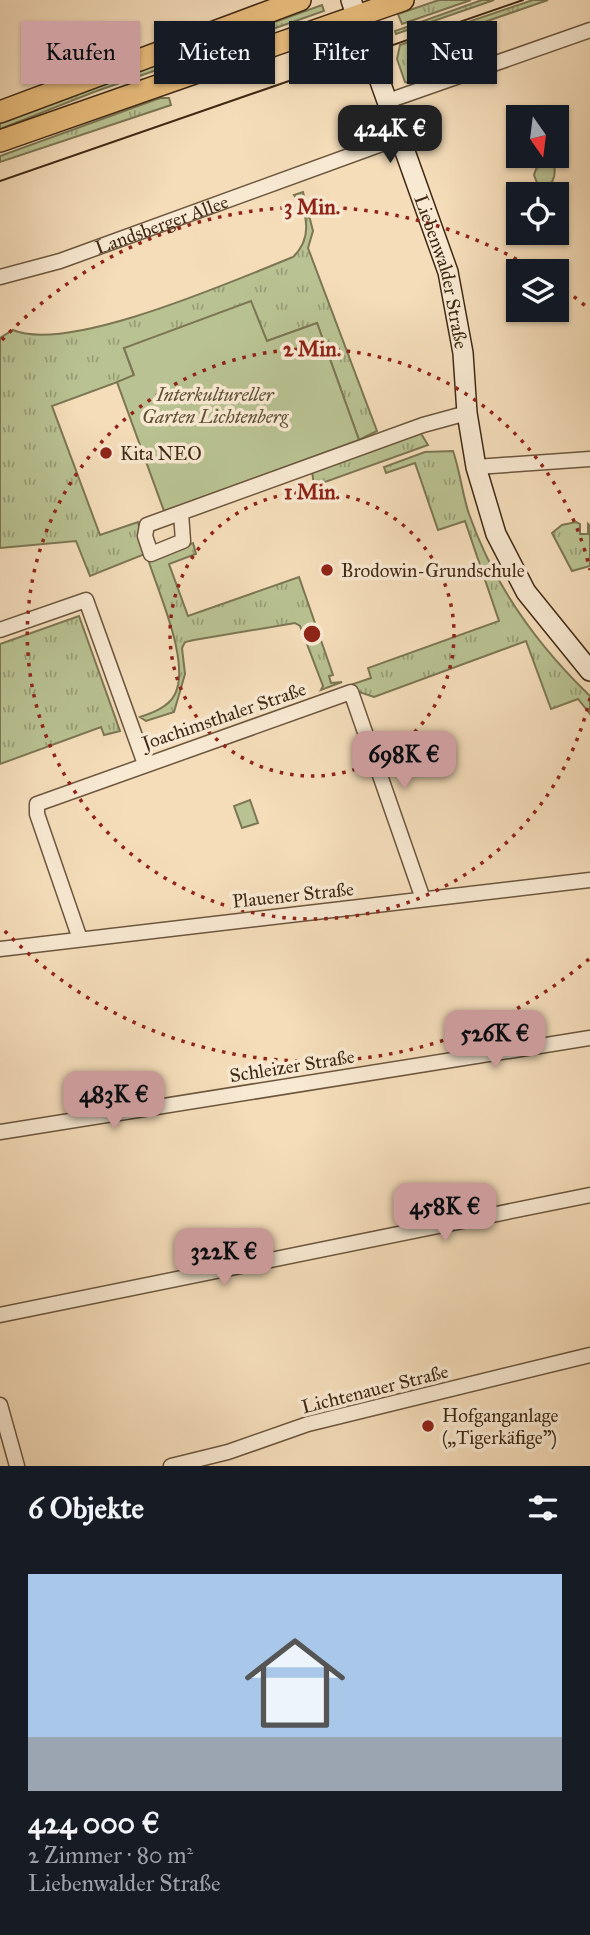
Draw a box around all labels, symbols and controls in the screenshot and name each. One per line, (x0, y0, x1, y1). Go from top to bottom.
chip: Kaufen (21, 21, 140, 84)
chip: Mieten (154, 21, 275, 84)
chip: Filter (289, 21, 393, 84)
chip: Neu (407, 21, 497, 84)
north arrow (506, 105, 569, 168)
map controls (506, 105, 569, 322)
pin: 424K € (333, 106, 447, 165)
text: 424K € (354, 114, 426, 142)
button: locate (506, 182, 569, 245)
street label: Landsberger Allee (92, 189, 231, 259)
street label: Liebenwalder Straße (410, 192, 473, 351)
text: 3 Min. (284, 194, 340, 220)
button: layers (506, 259, 569, 322)
text: 2 Min. (283, 336, 341, 362)
park label: Interkultureller Garten Lichtenberg (142, 383, 290, 428)
place label: Kita NEO (120, 442, 202, 465)
marker: Kita NEO (98, 445, 114, 461)
text: 1 Min. (284, 479, 340, 505)
place label: Brodowin-Grundschule (341, 559, 525, 582)
marker: Brodowin-Grundschule (319, 562, 335, 578)
centre of rings (300, 622, 324, 646)
street label: Joachimsthaler Straße (137, 677, 309, 756)
pin: 698K € (347, 732, 461, 791)
text: 698K € (368, 740, 440, 768)
street label: Plauener Straße (231, 877, 355, 913)
pin: 526K € (438, 1010, 552, 1070)
text: 526K € (460, 1019, 530, 1047)
street label: Schleizer Straße (228, 1045, 356, 1087)
pin: 483K € (57, 1072, 171, 1131)
text: 483K € (79, 1080, 149, 1108)
pin: 458K € (388, 1184, 502, 1243)
text: 458K € (410, 1192, 480, 1220)
pin: 322K € (167, 1228, 281, 1288)
text: 322K € (190, 1237, 258, 1265)
street label: Lichtenauer Straße (299, 1360, 451, 1418)
place label: Hofganganlage („Tigerkäfige") (442, 1404, 559, 1450)
marker: Hofganganlage („Tigerkäfige") (420, 1418, 436, 1434)
icon: filters (524, 1489, 562, 1527)
text: 6 Objekte (28, 1490, 144, 1526)
icon: home (232, 1620, 358, 1746)
text: 424 000 € (28, 1805, 160, 1841)
text: 2 Zimmer · 80 m² (28, 1841, 193, 1869)
text: Liebenwalder Straße (28, 1869, 221, 1897)

